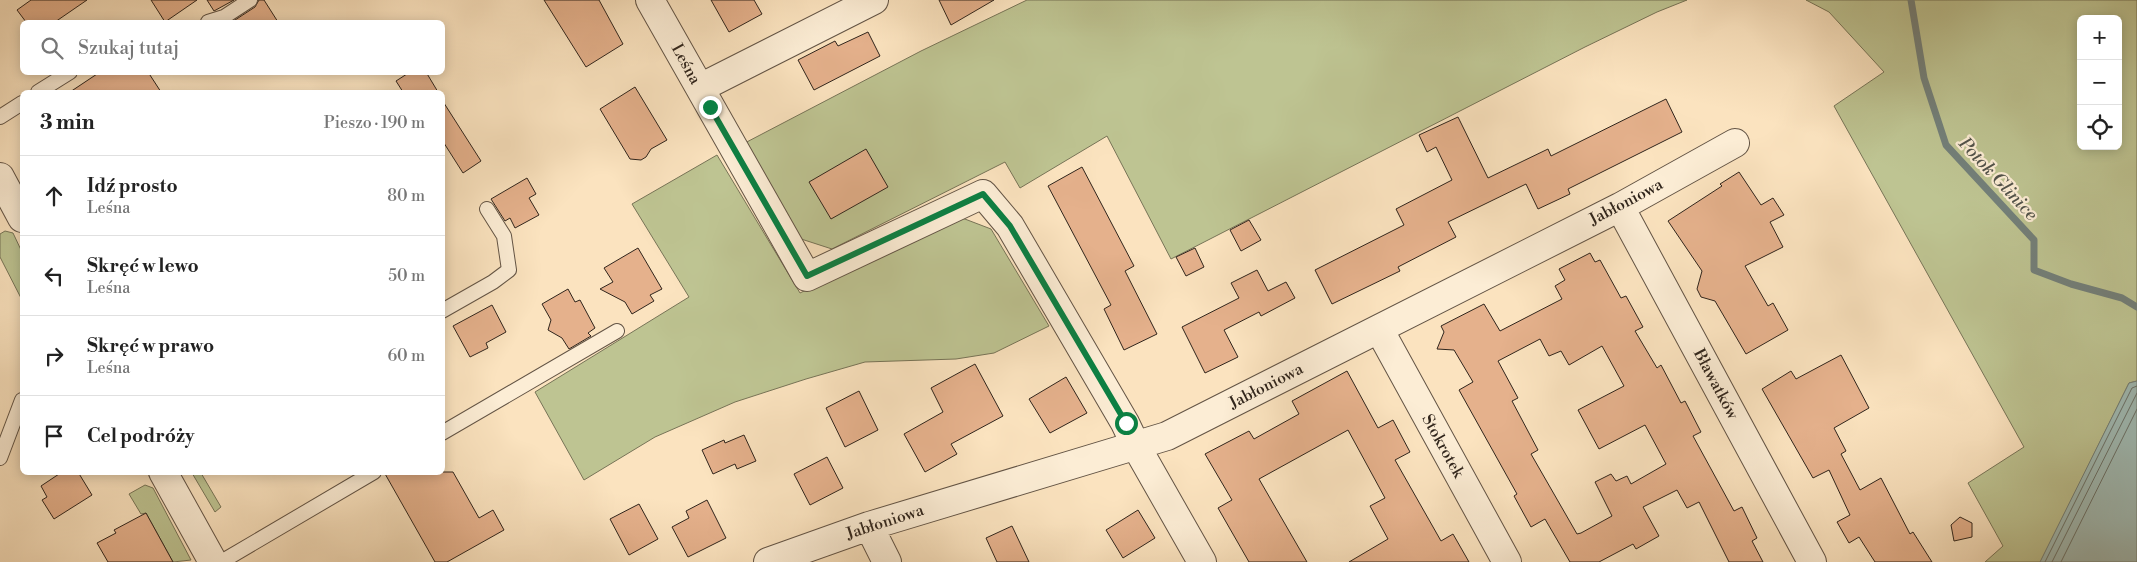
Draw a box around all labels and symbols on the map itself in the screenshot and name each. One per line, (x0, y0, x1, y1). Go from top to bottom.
street label: Leśna (667, 40, 706, 89)
route end (699, 96, 722, 119)
water label: Potok Glinice (1953, 132, 2043, 226)
street label: Jabłoniowa (1585, 174, 1667, 230)
street label: Bławatków (1689, 345, 1743, 423)
street label: Jabłoniowa (1225, 358, 1307, 414)
street label: Stokrotek (1417, 411, 1469, 483)
route start (1115, 412, 1138, 435)
street label: Jabłoniowa (843, 500, 927, 544)

